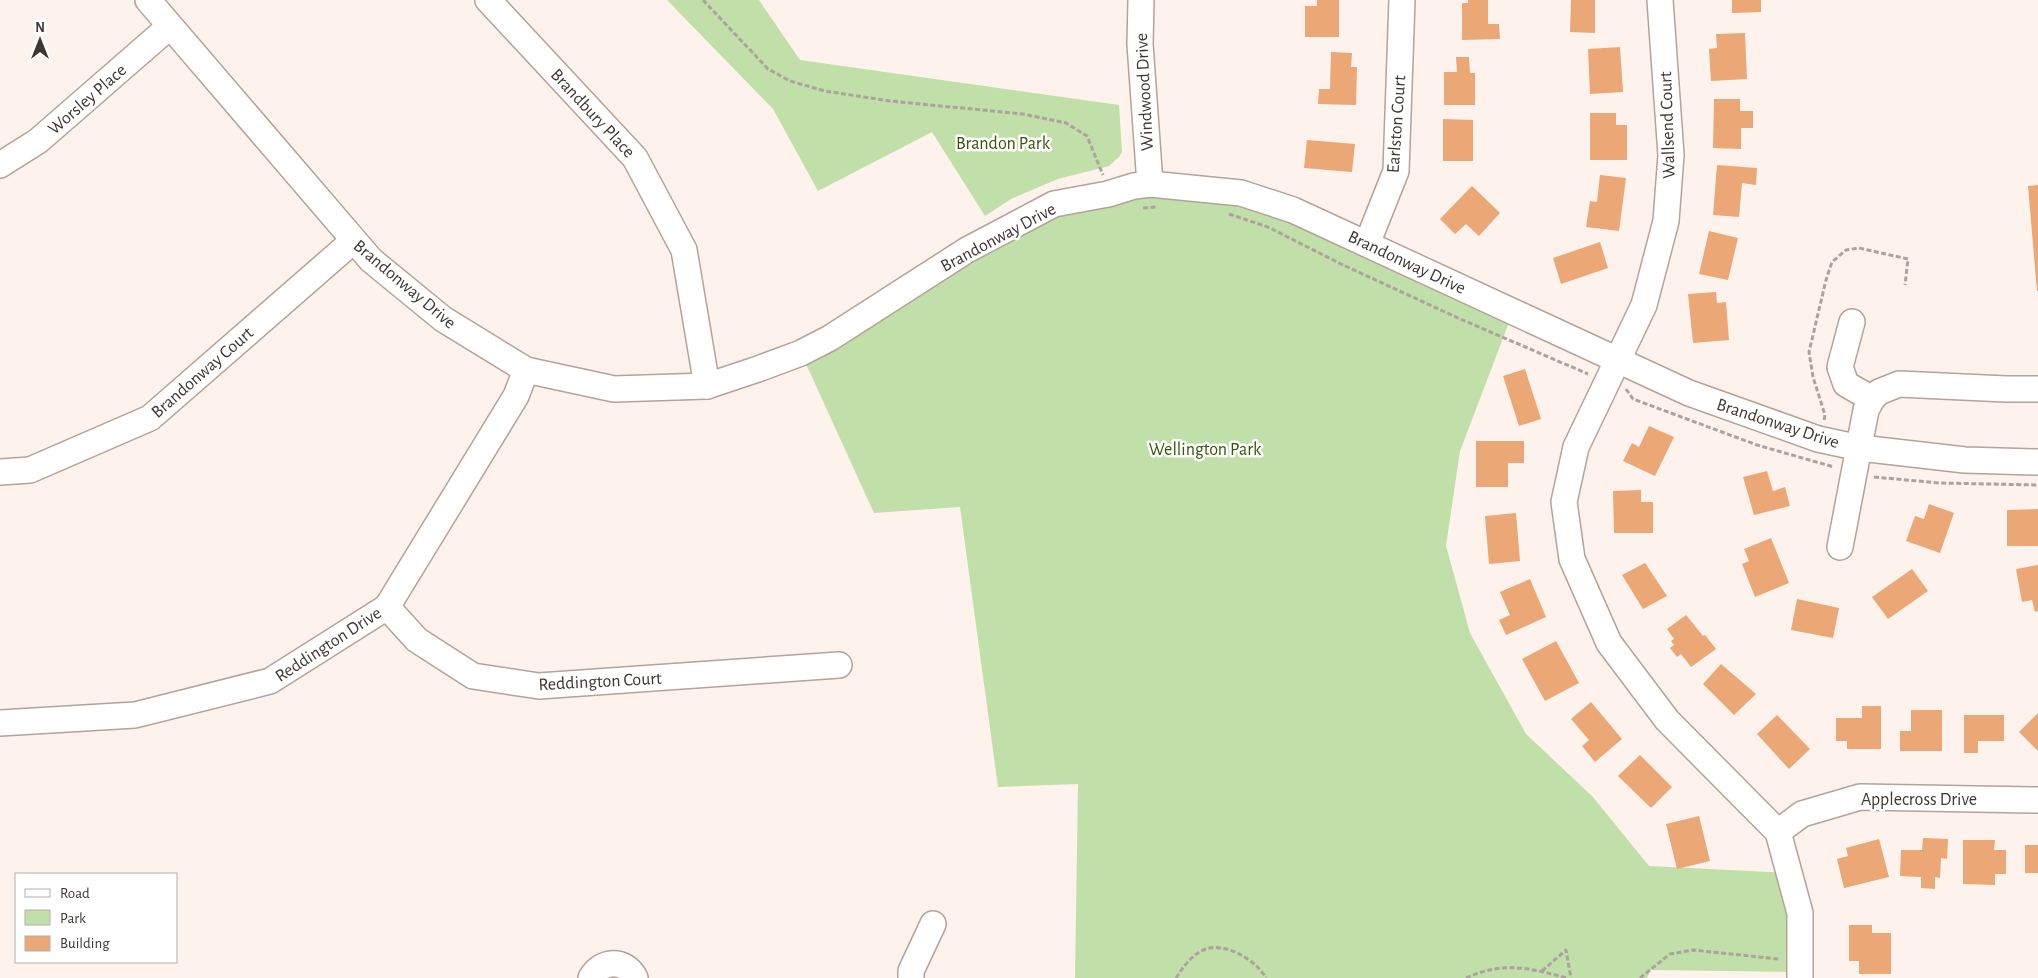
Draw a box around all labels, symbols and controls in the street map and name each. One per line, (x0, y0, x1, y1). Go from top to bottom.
north arrow (15, 15, 65, 65)
text: N (35, 21, 45, 35)
street label: Windwood Drive (1133, 32, 1157, 152)
street label: Worsley Place (45, 61, 130, 138)
street label: Brandbury Place (547, 66, 638, 162)
street label: Wallsend Court (1657, 71, 1679, 179)
street label: Earlston Court (1385, 74, 1409, 174)
park label: Brandon Park (956, 135, 1051, 153)
street label: Brandonway Drive (938, 200, 1059, 276)
street label: Brandonway Drive (1345, 228, 1468, 298)
street label: Brandonway Drive (350, 237, 459, 333)
street label: Brandonway Court (148, 324, 257, 422)
street label: Brandonway Drive (1714, 396, 1841, 452)
park label: Wellington Park (1149, 441, 1262, 459)
street label: Reddington Drive (272, 604, 385, 686)
street label: Reddington Court (538, 670, 662, 694)
street label: Applecross Drive (1861, 791, 1977, 809)
legend (15, 873, 178, 963)
text: Road (60, 886, 90, 901)
text: Park (60, 911, 86, 926)
text: Building (60, 936, 110, 951)

